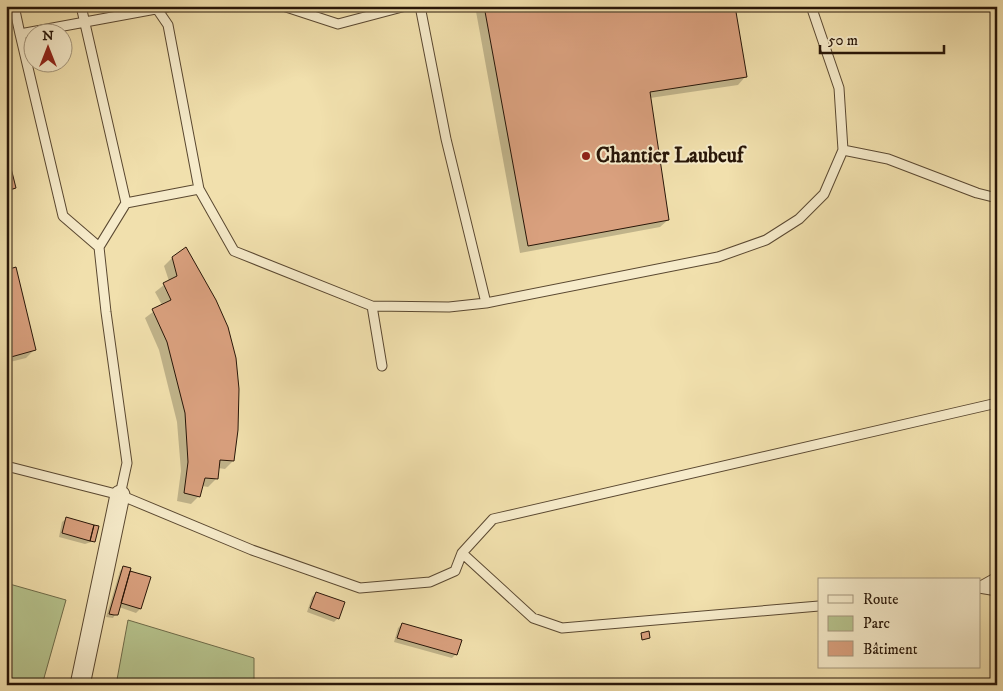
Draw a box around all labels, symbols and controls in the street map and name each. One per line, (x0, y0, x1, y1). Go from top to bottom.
north arrow (22, 22, 72, 72)
scale bar (820, 22, 944, 54)
text: N (42, 27, 54, 45)
text: 50 m (828, 31, 858, 50)
place label: Chantier Laubeuf (596, 143, 747, 169)
marker: Chantier Laubeuf (580, 150, 592, 162)
legend (818, 578, 980, 668)
text: Route (863, 590, 898, 609)
text: Parc (863, 614, 891, 633)
text: Bâtiment (863, 640, 918, 659)

